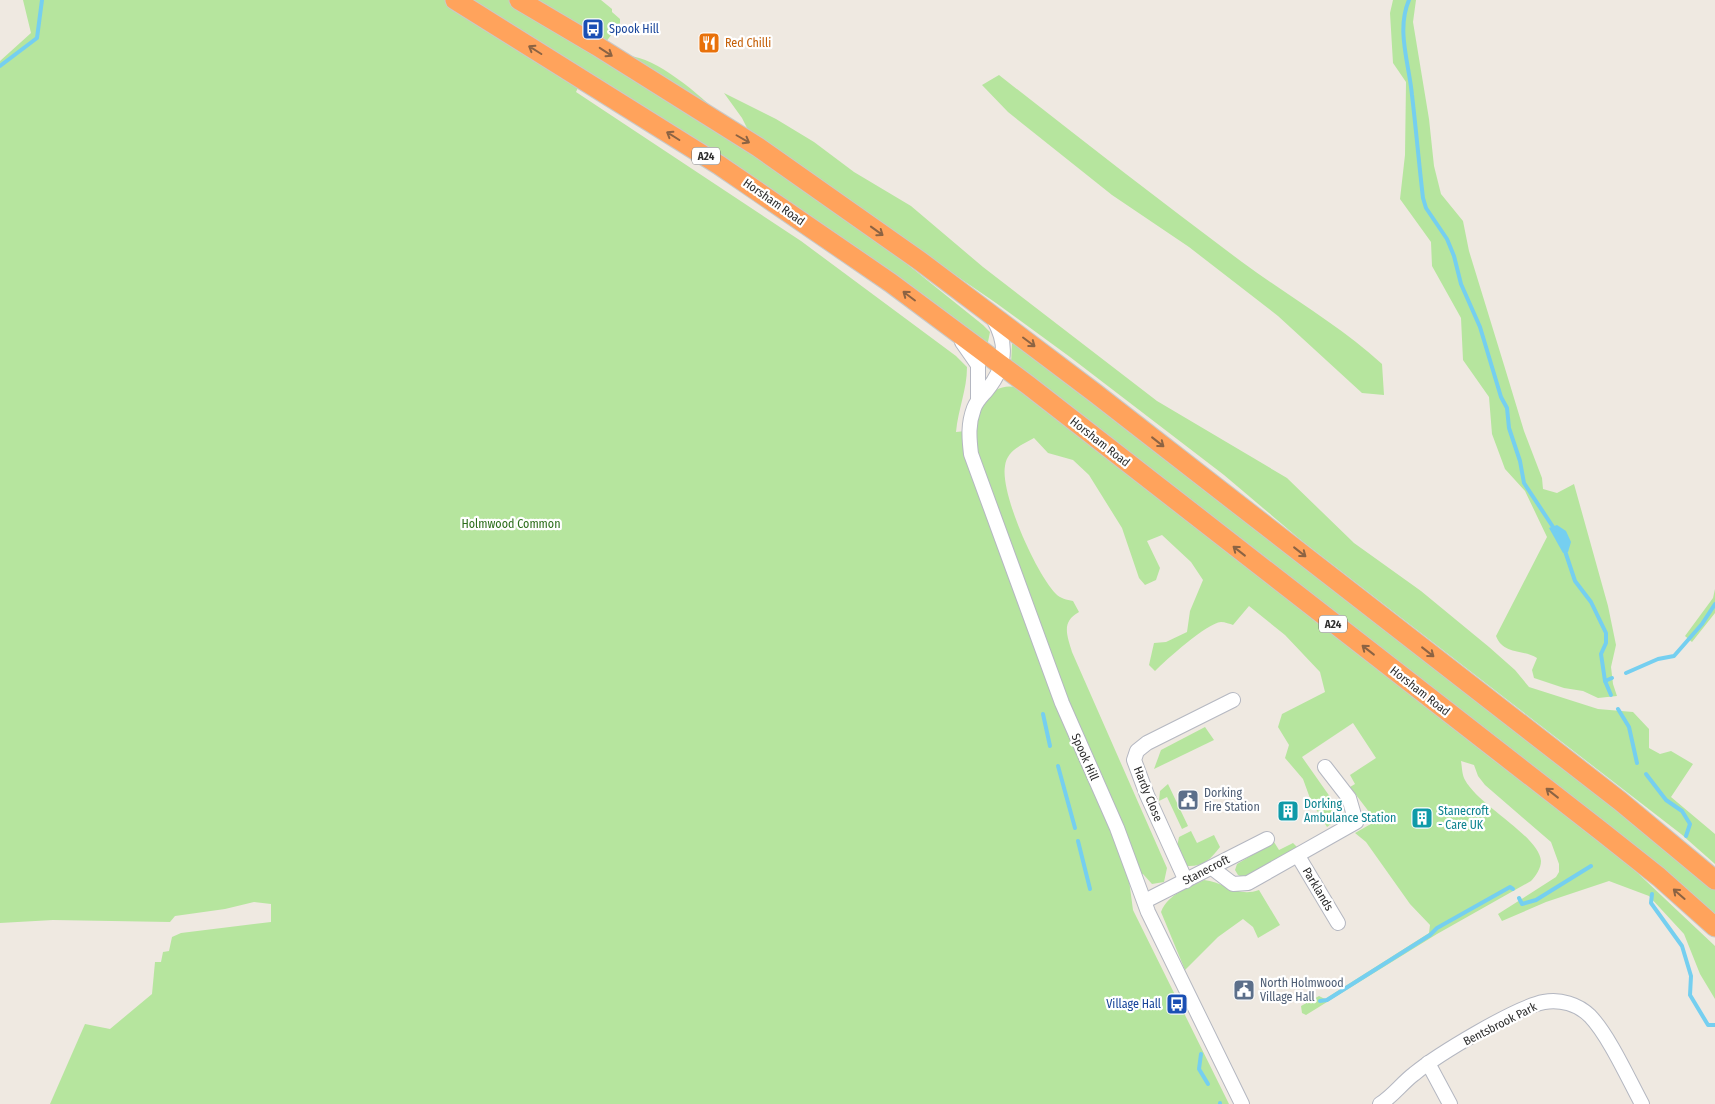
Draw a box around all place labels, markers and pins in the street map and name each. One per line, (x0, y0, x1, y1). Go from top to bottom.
bus stop icon: Spook Hill (581, 17, 605, 41)
place label: Spook Hill (609, 22, 659, 36)
restaurant icon: Red Chilli (697, 31, 721, 55)
place label: Red Chilli (725, 36, 771, 50)
place label: Dorking Fire Station (1204, 786, 1260, 814)
public building icon: Dorking Fire Station (1176, 788, 1200, 812)
place label: Dorking Ambulance Station (1304, 797, 1396, 825)
building icon: Dorking Ambulance Station (1276, 799, 1300, 823)
place label: Stanecroft - Care UK (1438, 804, 1489, 832)
building icon: Stanecroft - Care UK (1410, 806, 1434, 830)
place label: North Holmwood Village Hall (1260, 976, 1344, 1004)
public building icon: North Holmwood Village Hall (1232, 978, 1256, 1002)
bus stop icon: Village Hall (1165, 992, 1189, 1016)
place label: Village Hall (1106, 997, 1161, 1011)

